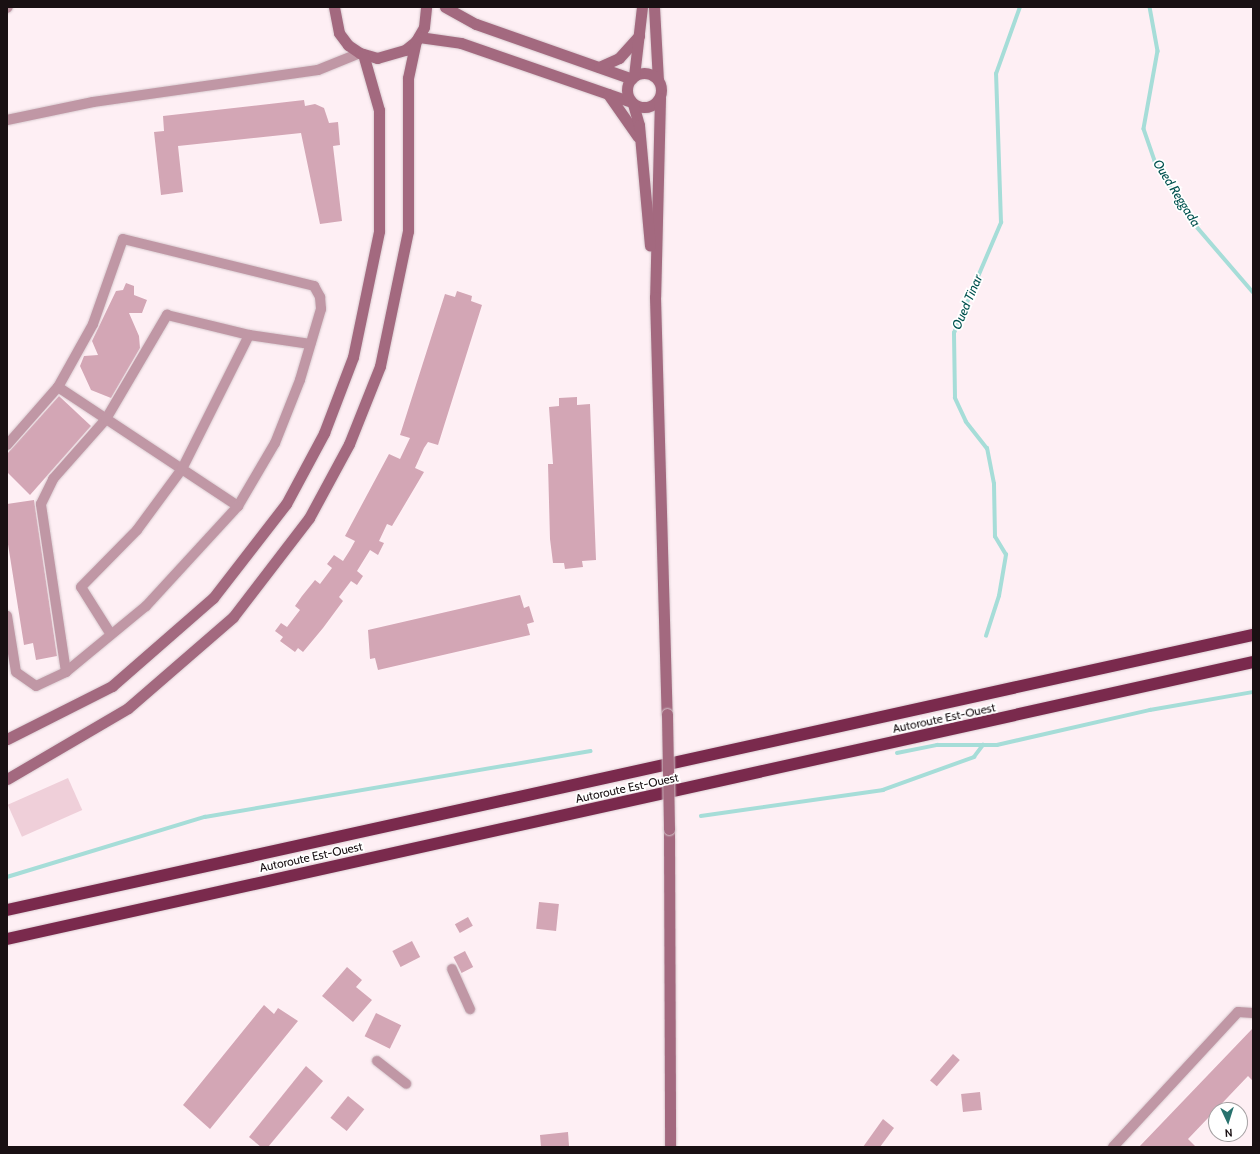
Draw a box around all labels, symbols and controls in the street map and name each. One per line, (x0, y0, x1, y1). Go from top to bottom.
water label: Oued Reggada (1150, 156, 1204, 230)
water label: Oued Tinar (948, 272, 986, 332)
street label: Autoroute Est-Ouest (891, 700, 997, 736)
street label: Autoroute Est-Ouest (574, 770, 680, 806)
street label: Autoroute Est-Ouest (258, 839, 364, 875)
north arrow (1208, 1102, 1248, 1142)
text: N (1224, 1126, 1233, 1140)

